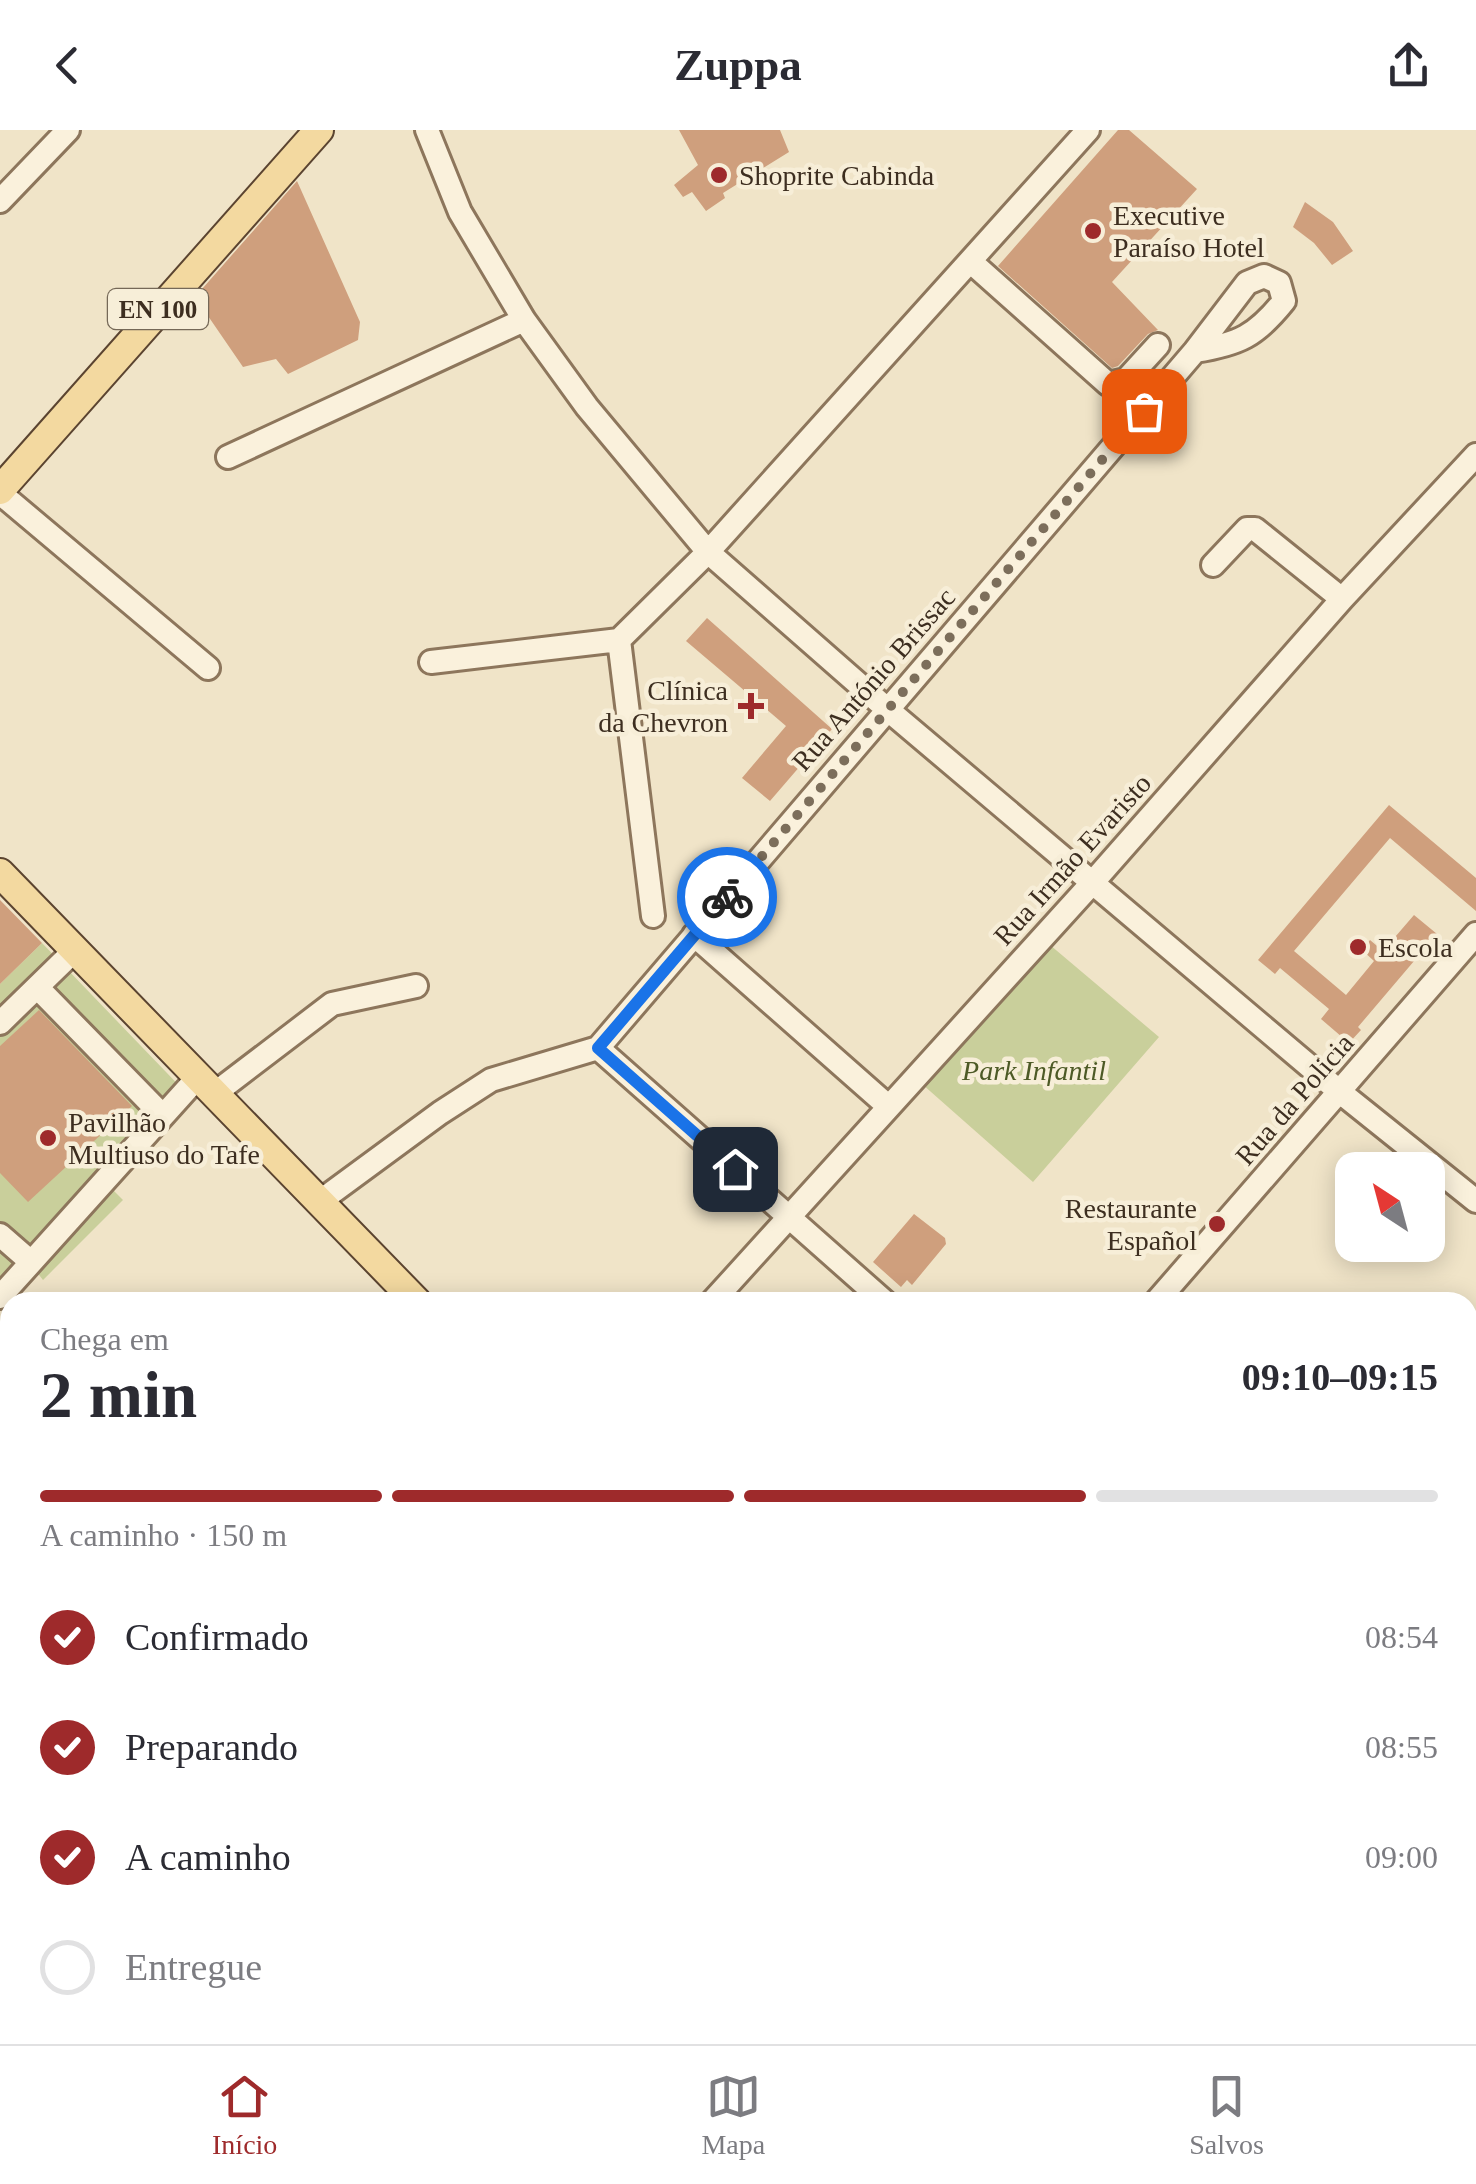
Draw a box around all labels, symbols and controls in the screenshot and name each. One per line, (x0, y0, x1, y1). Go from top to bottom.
icon: back (40, 38, 95, 93)
icon: share (1381, 38, 1436, 93)
text: Zuppa (674, 40, 802, 90)
place label: Shoprite Cabinda (739, 160, 935, 191)
marker: Shoprite Cabinda (708, 164, 730, 186)
place label: Executive Paraíso Hotel (1113, 200, 1265, 263)
marker: Executive Paraíso Hotel (1082, 220, 1104, 242)
road number: EN 100 (108, 289, 208, 329)
pin (1102, 369, 1187, 454)
icon: bag (1117, 384, 1172, 439)
street label: Rua António Brissac (786, 582, 961, 777)
place label: Clínica da Chevron (598, 675, 729, 738)
marker: Clínica da Chevron (738, 693, 764, 719)
street label: Rua Irmão Evaristo (987, 767, 1157, 951)
courier (677, 847, 777, 947)
icon: bike (700, 870, 755, 925)
place label: Escola (1378, 932, 1453, 963)
marker: Escola (1347, 936, 1369, 958)
street label: Rua da Policia (1229, 1027, 1360, 1171)
park label: Park Infantil (961, 1055, 1106, 1086)
place label: Pavilhão Multiuso do Tafe (68, 1107, 260, 1170)
marker: Pavilhão Multiuso do Tafe (37, 1127, 59, 1149)
pin (693, 1127, 778, 1212)
icon: home (708, 1142, 763, 1197)
north arrow (1335, 1152, 1445, 1262)
map controls (1335, 1152, 1445, 1262)
place label: Restaurante Español (1065, 1193, 1197, 1256)
marker: Restaurante Español (1206, 1213, 1228, 1235)
text: Chega em (40, 1321, 169, 1357)
text: 09:10–09:15 (1242, 1356, 1438, 1398)
text: 2 min (40, 1359, 197, 1431)
text: A caminho · 150 m (40, 1517, 287, 1553)
icon: check (40, 1610, 95, 1665)
text: Confirmado (125, 1616, 309, 1658)
text: 08:54 (1365, 1619, 1438, 1655)
icon: check (40, 1720, 95, 1775)
text: Preparando (125, 1726, 298, 1768)
text: 08:55 (1365, 1729, 1438, 1765)
icon: check (40, 1830, 95, 1885)
text: A caminho (125, 1836, 291, 1878)
text: 09:00 (1365, 1839, 1438, 1875)
text: Entregue (125, 1946, 262, 1988)
tab: Início (212, 2069, 277, 2161)
tab: Mapa (701, 2069, 765, 2161)
tab: Salvos (1189, 2069, 1264, 2161)

